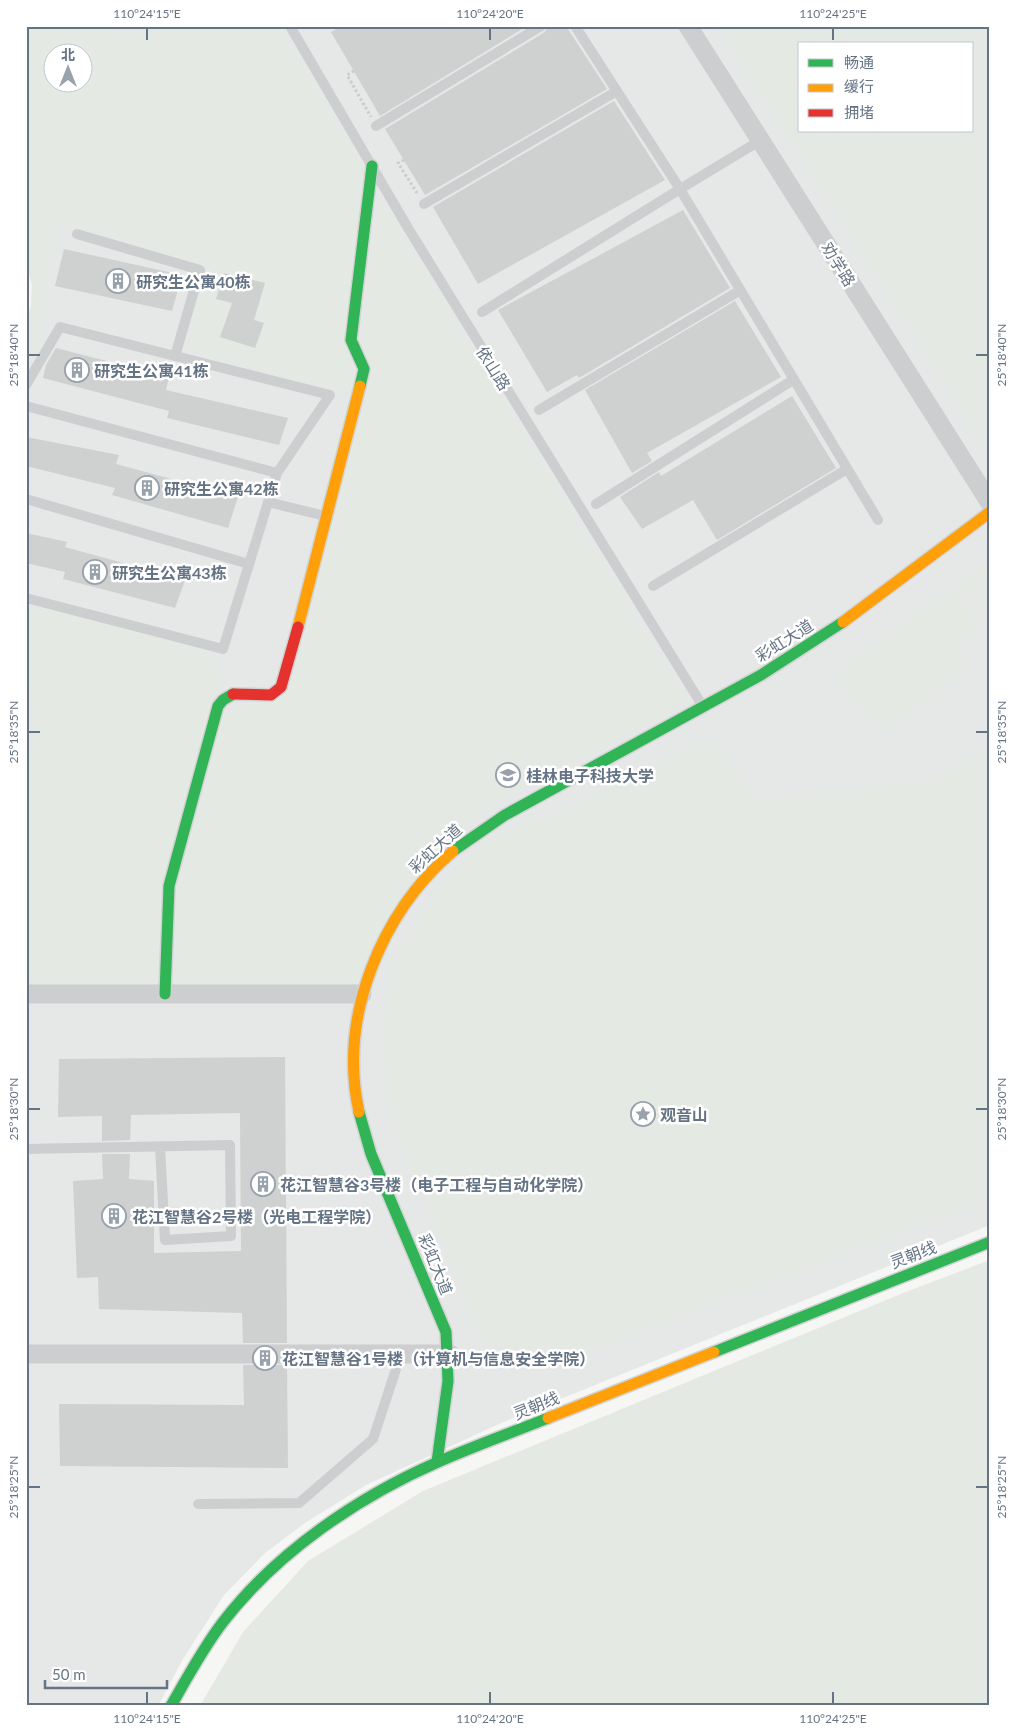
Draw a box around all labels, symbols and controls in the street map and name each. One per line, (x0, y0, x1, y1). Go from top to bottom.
text: 110°24'15"E (113, 6, 181, 21)
text: 110°24'20"E (456, 6, 524, 21)
text: 110°24'25"E (799, 6, 867, 21)
north arrow (42, 42, 92, 92)
legend (798, 42, 974, 132)
text: 北 (61, 46, 75, 63)
text: 畅通 (844, 53, 874, 71)
text: 缓行 (844, 77, 874, 95)
text: 拥堵 (844, 103, 874, 121)
street label: 劝学路 (818, 239, 860, 289)
building icon: 研究生公寓40栋 (105, 268, 131, 294)
place label: 研究生公寓40栋 (136, 272, 251, 291)
text: 25°18'40"N (6, 324, 21, 386)
text: 25°18'40"N (994, 324, 1009, 386)
street label: 依山路 (473, 343, 515, 393)
building icon: 研究生公寓41栋 (64, 357, 90, 383)
place label: 研究生公寓41栋 (94, 361, 209, 380)
building icon: 研究生公寓42栋 (134, 475, 160, 501)
place label: 研究生公寓42栋 (164, 479, 279, 498)
building icon: 研究生公寓43栋 (82, 559, 108, 585)
place label: 研究生公寓43栋 (112, 563, 227, 582)
street label: 彩虹大道 (752, 615, 816, 665)
text: 25°18'35"N (6, 701, 21, 763)
text: 25°18'35"N (994, 701, 1009, 763)
school or university icon: 桂林电子科技大学 (495, 762, 521, 788)
place label: 桂林电子科技大学 (526, 766, 654, 785)
street label: 彩虹大道 (405, 820, 465, 876)
text: 25°18'30"N (6, 1078, 21, 1140)
text: 25°18'30"N (994, 1078, 1009, 1140)
place icon: 观音山 (630, 1101, 656, 1127)
place label: 观音山 (660, 1105, 708, 1124)
building icon: 花江智慧谷3号楼（电子工程与自动化学院） (250, 1171, 276, 1197)
place label: 花江智慧谷3号楼（电子工程与自动化学院） (280, 1175, 593, 1194)
building icon: 花江智慧谷2号楼（光电工程学院） (101, 1203, 127, 1229)
place label: 花江智慧谷2号楼（光电工程学院） (132, 1207, 381, 1226)
street label: 彩虹大道 (415, 1231, 457, 1297)
street label: 灵朝线 (887, 1237, 939, 1271)
building icon: 花江智慧谷1号楼（计算机与信息安全学院） (252, 1345, 278, 1371)
place label: 花江智慧谷1号楼（计算机与信息安全学院） (282, 1349, 595, 1368)
street label: 灵朝线 (510, 1387, 562, 1423)
text: 25°18'25"N (6, 1456, 21, 1518)
text: 25°18'25"N (994, 1456, 1009, 1518)
scale bar (45, 1657, 168, 1689)
text: 50 m (52, 1665, 86, 1683)
text: 110°24'15"E (113, 1711, 181, 1726)
text: 110°24'20"E (456, 1711, 524, 1726)
text: 110°24'25"E (799, 1711, 867, 1726)

